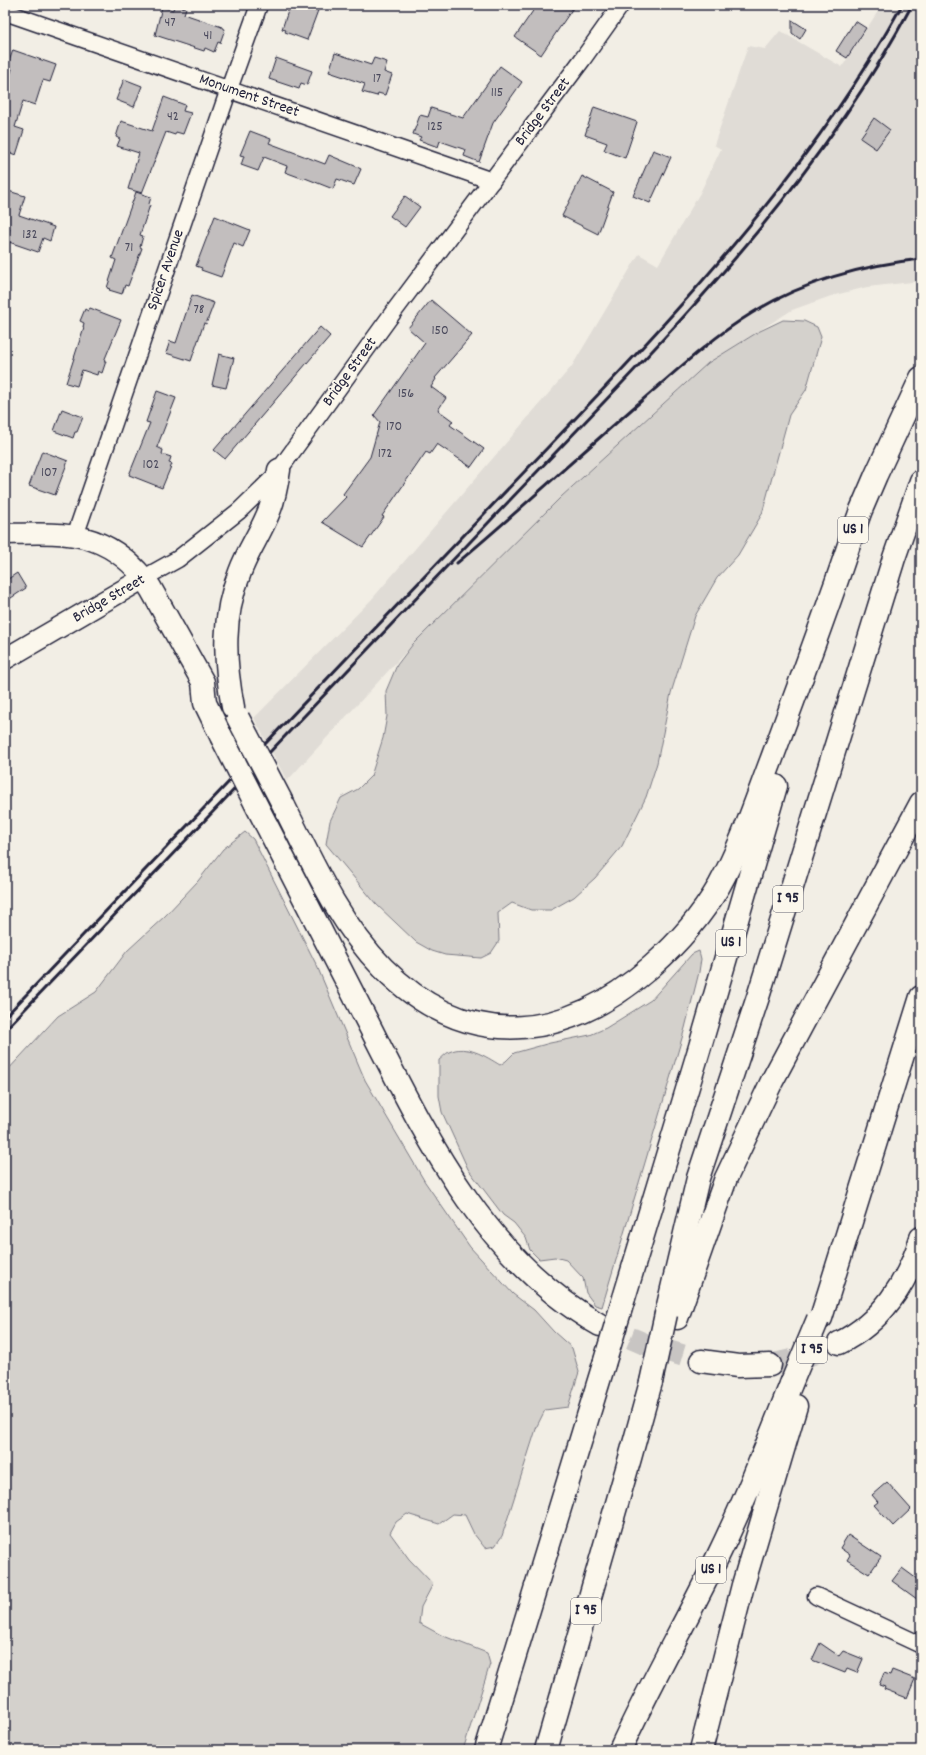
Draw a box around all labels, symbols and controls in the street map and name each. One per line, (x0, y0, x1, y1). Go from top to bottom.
house number: 47 (164, 13, 176, 33)
house number: 41 (204, 26, 212, 46)
street label: Monument Street (196, 68, 302, 124)
house number: 17 (373, 69, 381, 89)
street label: Bridge Street (510, 73, 576, 151)
house number: 115 (491, 83, 503, 103)
house number: 42 (167, 107, 179, 127)
house number: 125 (427, 117, 443, 137)
house number: 132 (22, 225, 38, 245)
street label: Spicer Avenue (141, 226, 191, 314)
house number: 71 (125, 238, 133, 258)
house number: 78 (194, 300, 205, 320)
house number: 150 (431, 321, 449, 341)
street label: Bridge Street (317, 333, 383, 411)
house number: 156 (398, 384, 414, 404)
house number: 170 (386, 417, 402, 437)
house number: 172 (378, 444, 392, 464)
house number: 102 (143, 455, 159, 475)
house number: 107 (41, 463, 57, 483)
road number: US 1 (838, 517, 868, 543)
street label: Bridge Street (68, 569, 150, 629)
road number: I 95 (773, 886, 803, 912)
road number: US 1 (716, 930, 746, 956)
road number: I 95 (797, 1337, 827, 1363)
road number: US 1 (696, 1557, 726, 1583)
road number: I 95 (571, 1598, 601, 1624)

